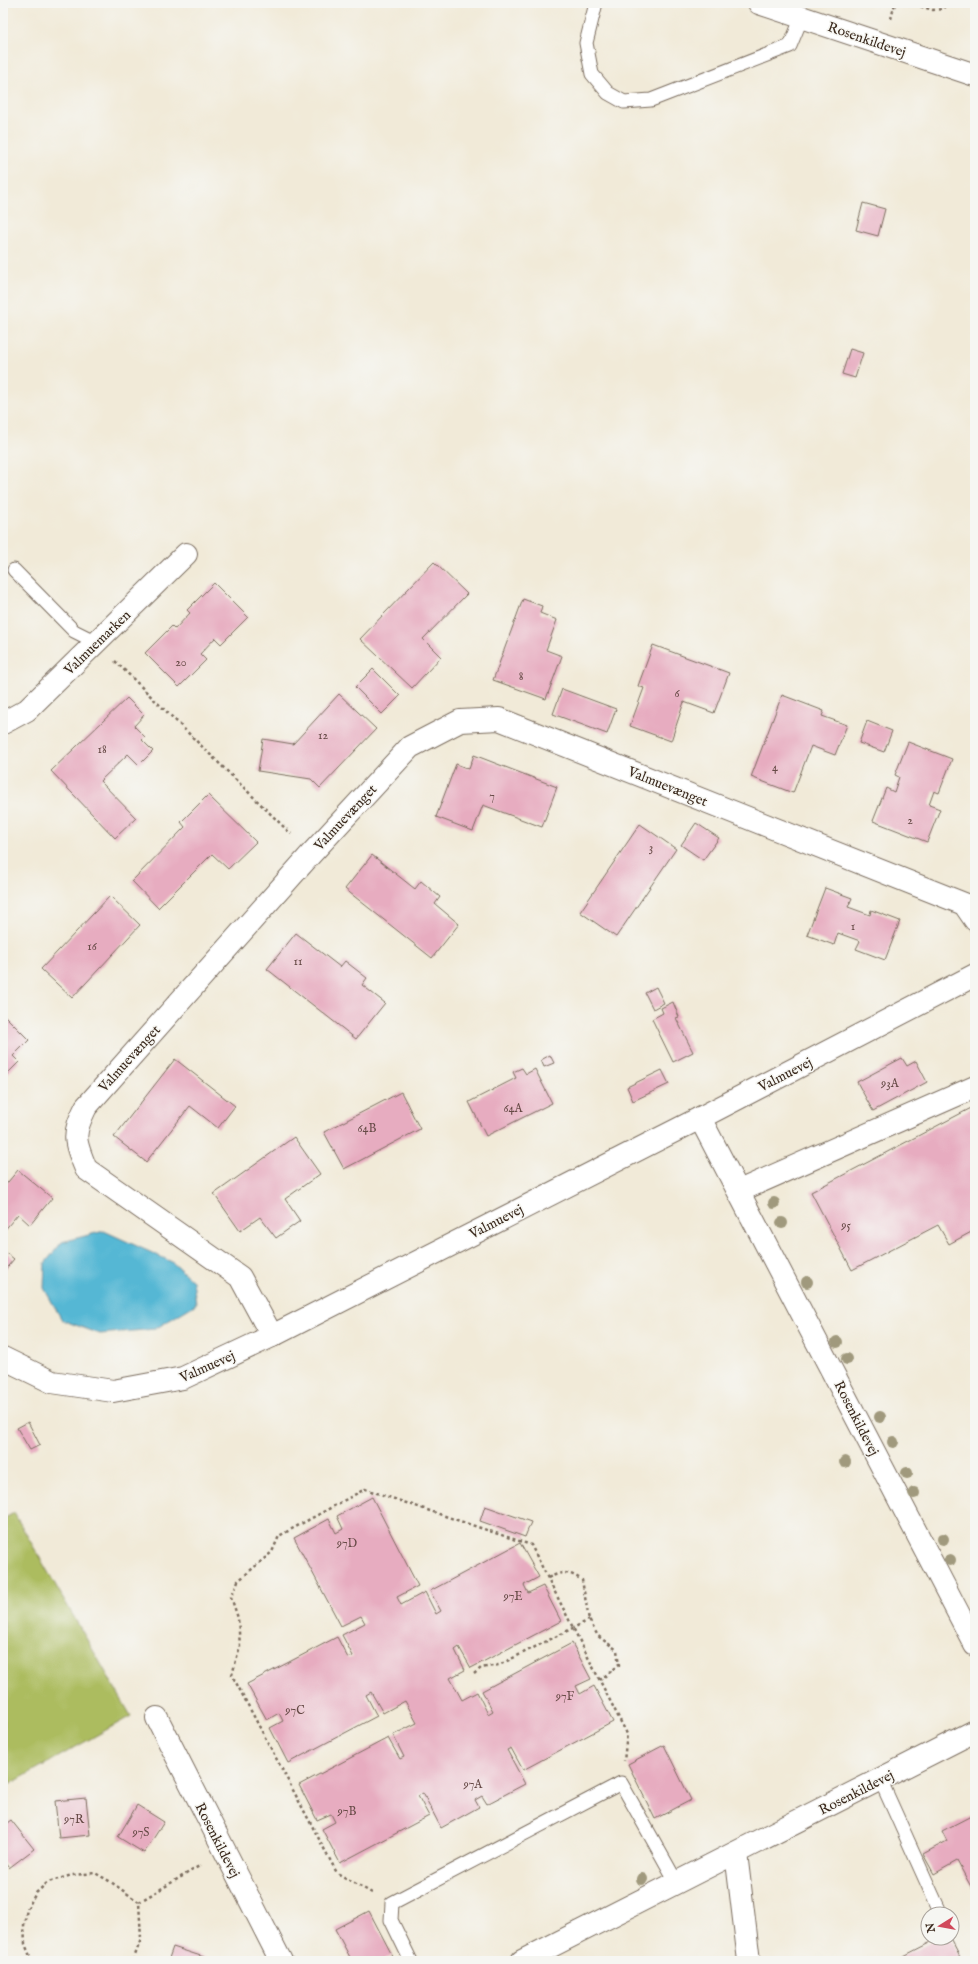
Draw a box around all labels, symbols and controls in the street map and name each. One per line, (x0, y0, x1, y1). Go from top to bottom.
street label: Rosenkildevej (825, 18, 908, 62)
street label: Valmuemarken (60, 606, 135, 680)
house number: 20 (175, 655, 187, 670)
house number: 8 (519, 669, 524, 684)
house number: 6 (674, 686, 680, 701)
house number: 12 (318, 728, 328, 743)
house number: 18 (97, 742, 107, 757)
house number: 4 (772, 760, 778, 775)
street label: Valmuevænget (624, 762, 710, 811)
street label: Valmuevænget (310, 781, 381, 855)
house number: 7 (489, 789, 495, 804)
house number: 2 (907, 813, 913, 828)
house number: 3 (649, 840, 653, 855)
house number: 1 (851, 919, 855, 934)
house number: 16 (87, 939, 98, 954)
house number: 11 (294, 954, 302, 969)
street label: Valmuevænget (94, 1021, 165, 1097)
street label: Valmuevej (754, 1054, 816, 1097)
house number: 93A (880, 1076, 900, 1091)
house number: 64A (503, 1101, 523, 1116)
house number: 64B (358, 1121, 377, 1136)
street label: Valmuevej (465, 1201, 527, 1244)
house number: 95 (840, 1218, 851, 1233)
street label: Valmuevej (176, 1347, 238, 1387)
street label: Rosenkildevej (830, 1378, 883, 1459)
house number: 97D (336, 1536, 358, 1551)
house number: 97E (502, 1589, 523, 1604)
house number: 97F (555, 1689, 575, 1704)
house number: 97C (284, 1703, 305, 1718)
street label: Rosenkildevej (816, 1766, 897, 1819)
house number: 97A (463, 1777, 483, 1792)
street label: Rosenkildevej (191, 1800, 244, 1881)
house number: 97B (337, 1804, 356, 1819)
house number: 97R (63, 1812, 85, 1827)
house number: 97S (131, 1825, 150, 1840)
north arrow (920, 1906, 960, 1946)
text: N (923, 1921, 939, 1935)

